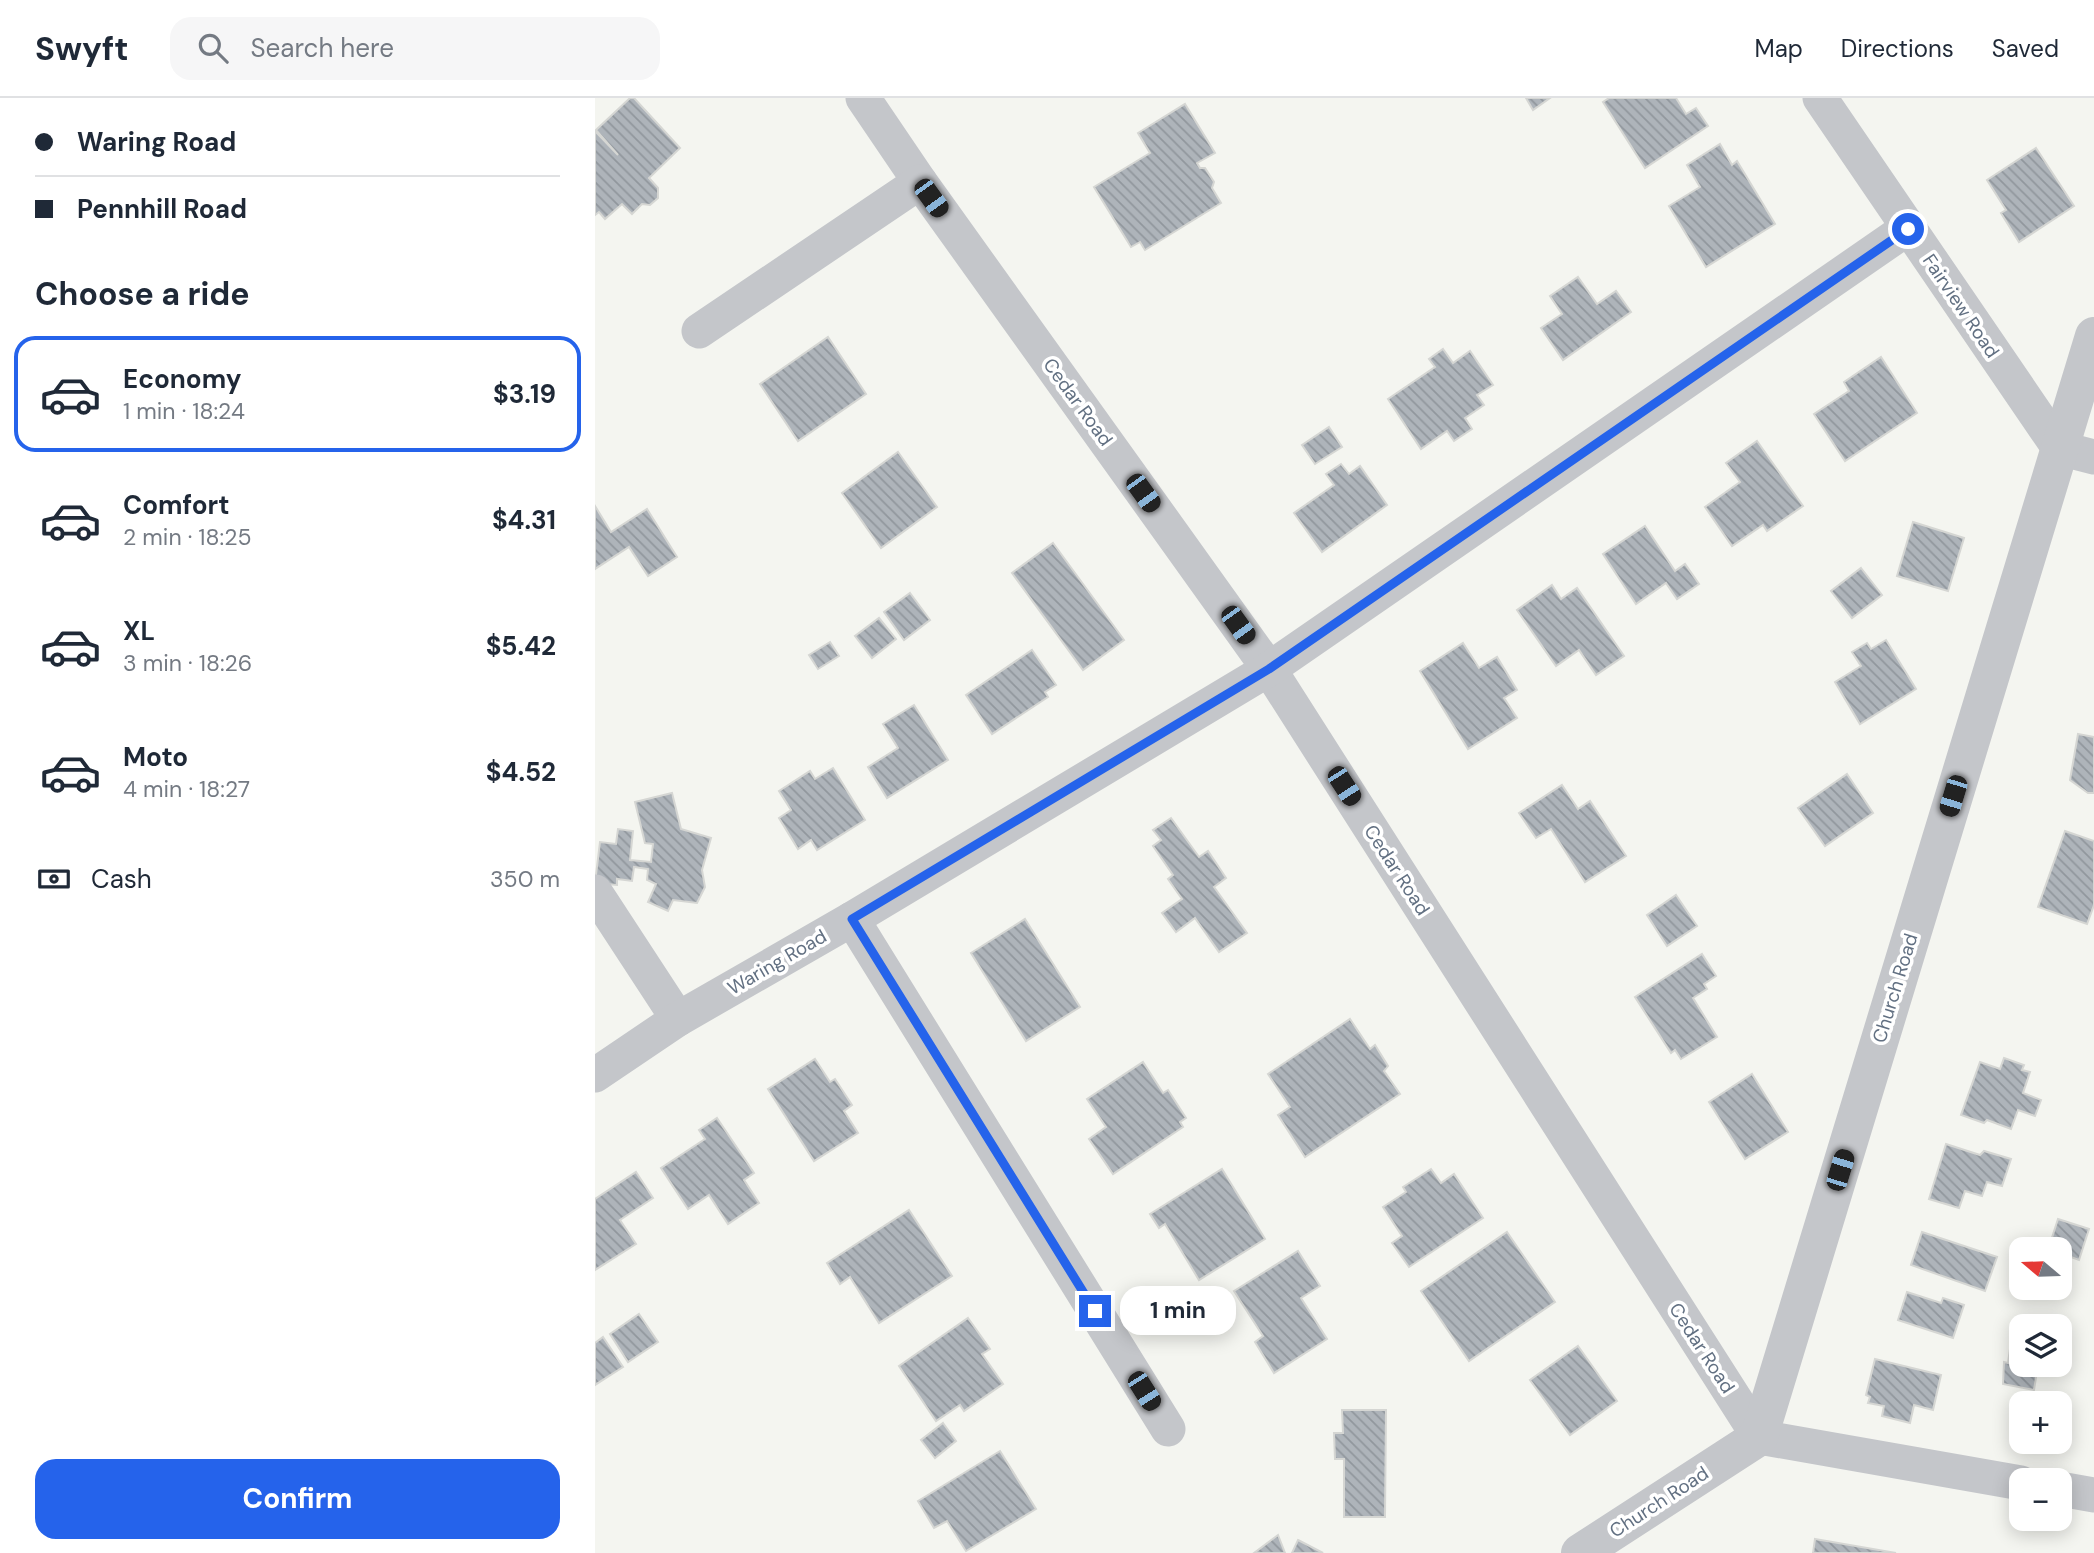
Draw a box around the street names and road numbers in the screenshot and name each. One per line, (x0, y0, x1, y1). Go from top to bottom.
street label: Fairview Road (1917, 249, 2005, 363)
street label: Cedar Road (1038, 353, 1118, 451)
street label: Cedar Road (1358, 820, 1436, 920)
street label: Waring Road (723, 924, 831, 1000)
street label: Church Road (1866, 930, 1924, 1046)
street label: Cedar Road (1663, 1298, 1741, 1398)
street label: Church Road (1605, 1461, 1713, 1543)

